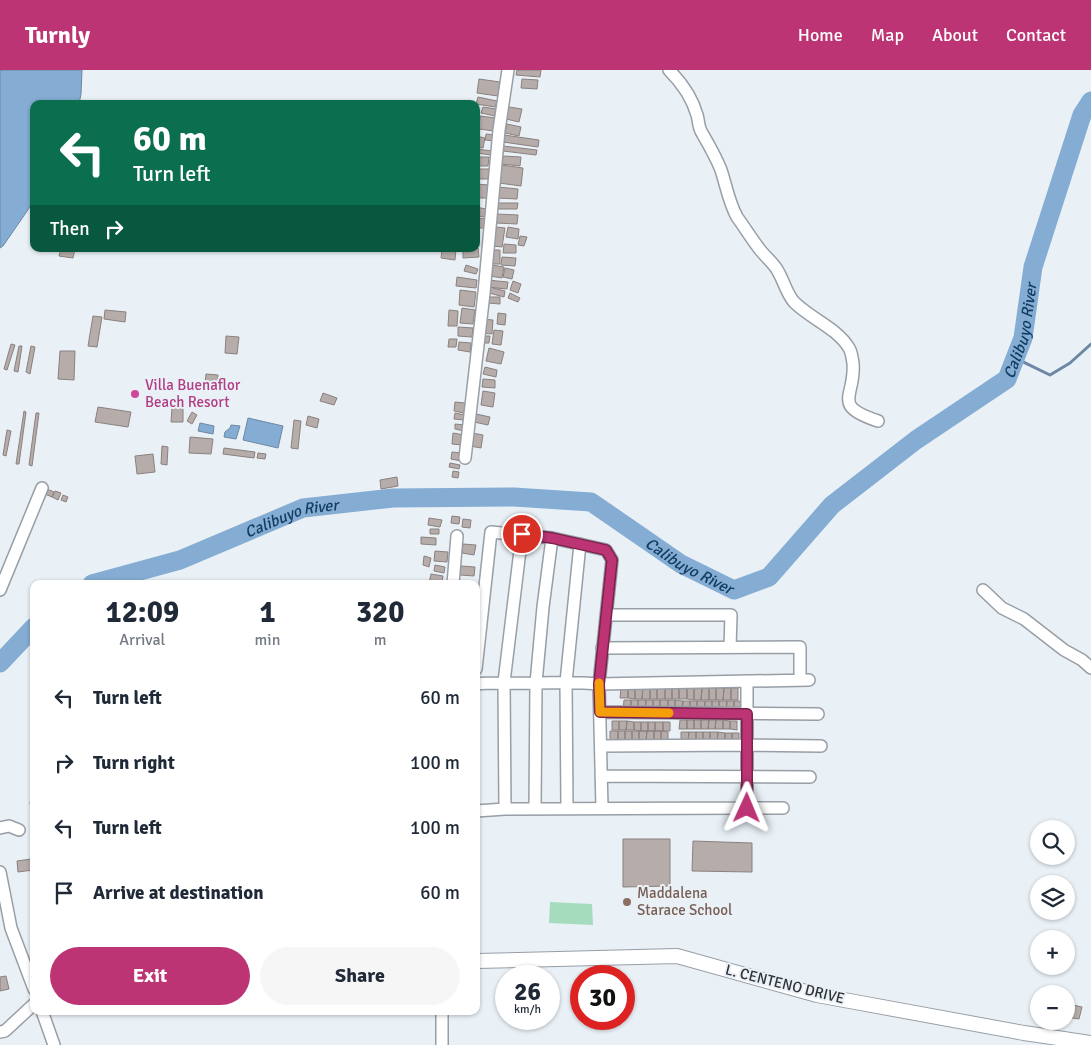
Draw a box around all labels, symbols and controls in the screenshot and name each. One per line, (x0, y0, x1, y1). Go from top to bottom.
text: Turnly (25, 20, 90, 50)
text: Home (798, 24, 843, 46)
text: Map (871, 24, 904, 46)
text: About (932, 24, 978, 46)
text: Contact (1006, 24, 1066, 46)
text: 60 m (133, 117, 207, 160)
icon: left (50, 120, 115, 185)
text: Turn left (133, 160, 211, 187)
icon: right (100, 215, 128, 243)
text: Then (50, 217, 90, 241)
water label: Calibuyo River (999, 280, 1042, 382)
place label: Villa Buenaflor Beach Resort (145, 376, 241, 411)
marker: Villa Buenaflor Beach Resort (129, 388, 141, 400)
water label: Calibuyo River (242, 495, 341, 543)
pin (501, 513, 543, 555)
icon: arrive (508, 520, 536, 548)
water label: Calibuyo River (641, 534, 738, 600)
text: 12:09 (105, 594, 179, 631)
text: 1 (259, 594, 276, 631)
text: 320 (356, 594, 404, 631)
text: Arrival (119, 630, 165, 650)
text: min (255, 630, 280, 650)
text: m (374, 630, 387, 650)
icon: left (50, 684, 78, 712)
text: Turn left (93, 686, 162, 710)
text: 60 m (420, 686, 460, 710)
icon: right (50, 749, 78, 777)
text: Turn right (93, 751, 175, 775)
text: 100 m (410, 751, 460, 775)
position arrow (720, 781, 772, 833)
icon: left (50, 814, 78, 842)
text: Turn left (93, 816, 162, 840)
text: 100 m (410, 816, 460, 840)
map controls (1030, 820, 1075, 1030)
button: search (1030, 820, 1075, 865)
button: layers (1030, 875, 1075, 920)
icon: arrive (50, 879, 78, 907)
text: Arrive at destination (93, 881, 264, 905)
text: 60 m (420, 881, 460, 905)
place label: Maddalena Starace School (637, 884, 733, 919)
marker: Maddalena Starace School (621, 896, 633, 908)
button: + (1030, 930, 1075, 975)
button: Exit (50, 947, 250, 1005)
button: Share (260, 947, 460, 1005)
street label: L. CENTENO DRIVE (724, 960, 846, 1008)
speed limit sign: 30 (570, 965, 635, 1030)
text: 26 (514, 976, 541, 1007)
button: − (1030, 985, 1075, 1030)
text: km/h (514, 1002, 541, 1017)

